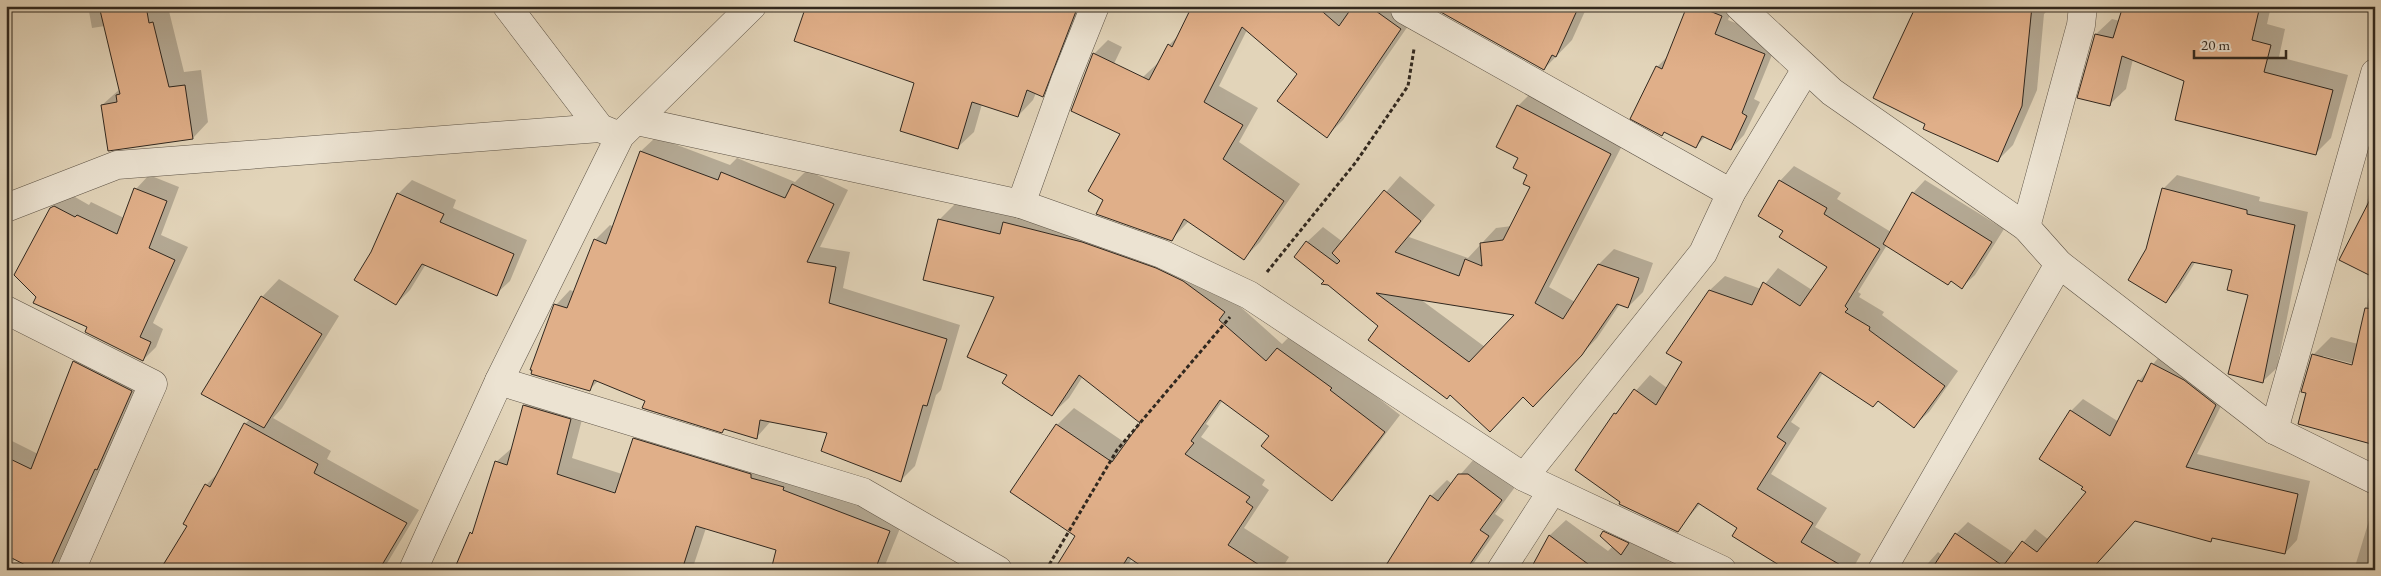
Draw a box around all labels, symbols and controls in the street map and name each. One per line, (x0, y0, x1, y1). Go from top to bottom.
scale bar (2194, 28, 2286, 60)
text: 20 m (2201, 35, 2230, 54)

